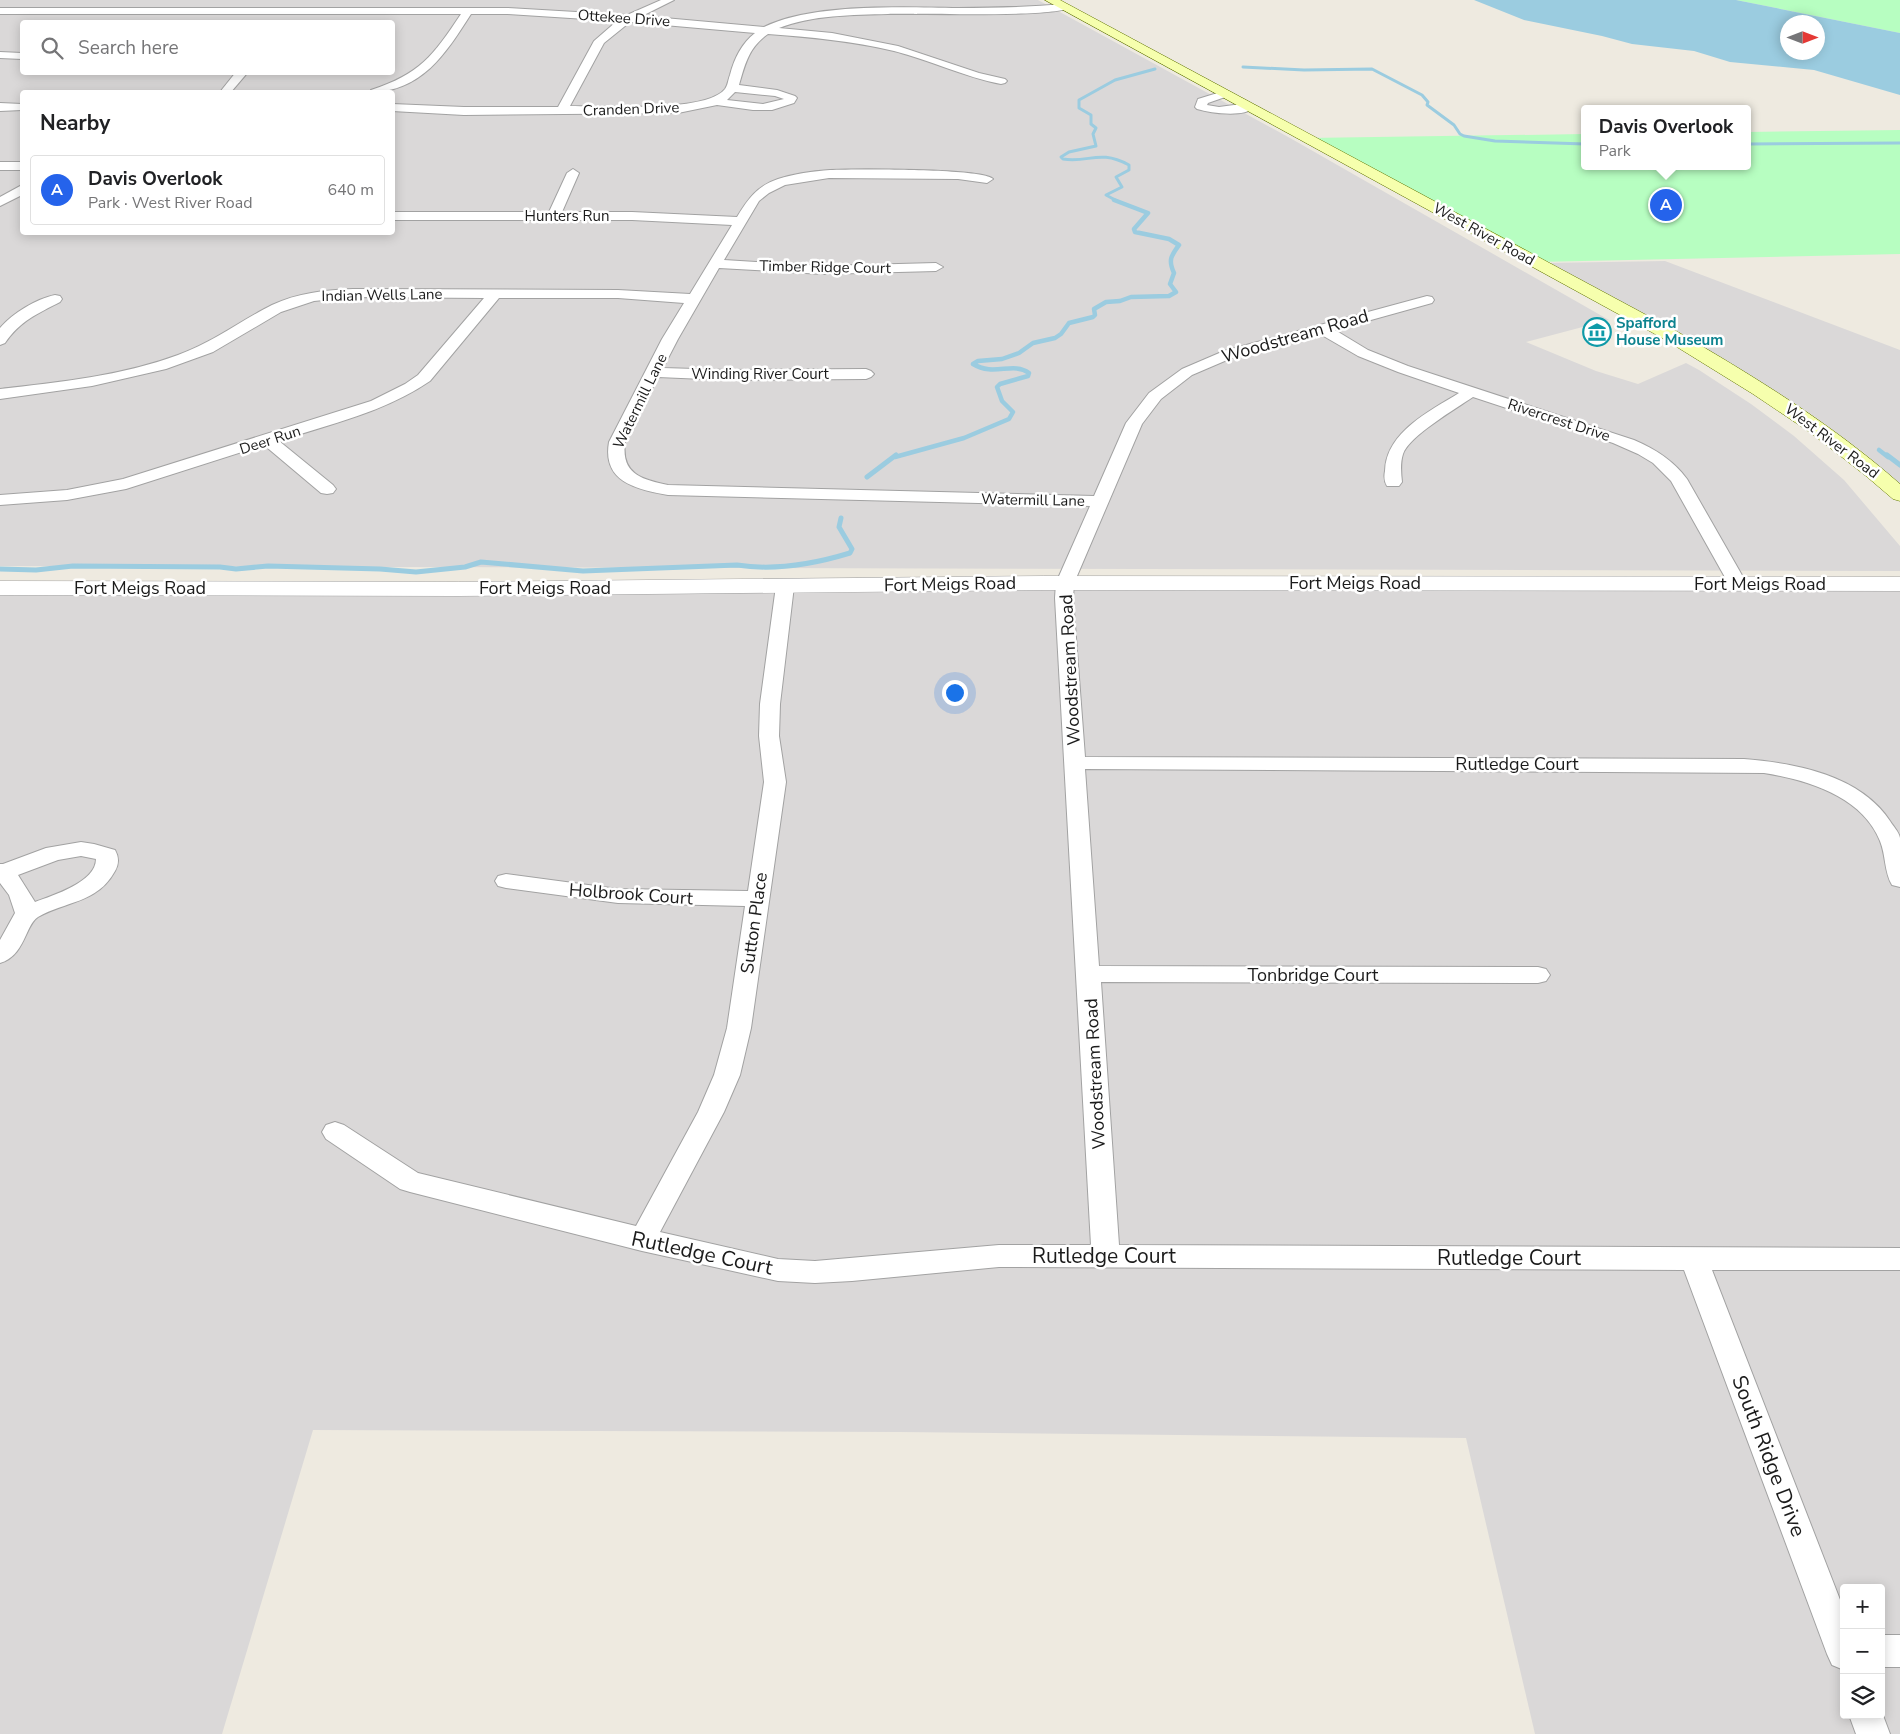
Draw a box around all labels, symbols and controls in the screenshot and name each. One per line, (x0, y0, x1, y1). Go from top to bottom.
street label: Ottekee Drive (577, 5, 671, 31)
north arrow (1780, 15, 1825, 60)
search box (20, 20, 395, 75)
icon: search (38, 34, 66, 62)
text: Search here (78, 35, 179, 61)
street label: Cranden Drive (582, 97, 680, 121)
popup (1581, 105, 1751, 170)
text: Nearby (40, 109, 110, 137)
text: Davis Overlook (1599, 114, 1733, 140)
text: Park (1599, 140, 1631, 162)
text: Davis Overlook (88, 166, 223, 192)
text: A (51, 179, 63, 201)
text: 640 m (327, 179, 374, 201)
pin: A (1650, 186, 1682, 224)
text: Park · West River Road (88, 192, 252, 214)
street label: West River Road (1430, 198, 1538, 270)
street label: Hunters Run (525, 206, 609, 226)
street label: Timber Ridge Court (759, 256, 892, 278)
street label: Indian Wells Lane (321, 284, 443, 306)
street label: Woodstream Road (1219, 304, 1371, 368)
place label: Spafford House Museum (1616, 313, 1723, 350)
museum icon: Spafford House Museum (1582, 317, 1612, 347)
street label: Watermill Lane (608, 350, 672, 452)
street label: Winding River Court (691, 364, 830, 384)
street label: Rivercrest Drive (1505, 394, 1613, 446)
street label: West River Road (1781, 399, 1883, 483)
street label: Deer Run (237, 421, 303, 459)
street label: Watermill Lane (981, 489, 1085, 511)
street label: Fort Meigs Road (884, 571, 1016, 597)
street label: Fort Meigs Road (1289, 571, 1421, 595)
street label: Fort Meigs Road (1694, 572, 1826, 596)
street label: Fort Meigs Road (74, 576, 206, 600)
street label: Fort Meigs Road (479, 576, 611, 600)
street label: Woodstream Road (1054, 594, 1086, 746)
your location (942, 680, 968, 706)
street label: Rutledge Court (1455, 752, 1579, 776)
street label: Sutton Place (735, 871, 773, 975)
street label: Holbrook Court (568, 878, 695, 910)
street label: Tonbridge Court (1248, 963, 1379, 987)
street label: Woodstream Road (1079, 998, 1111, 1150)
street label: Rutledge Court (629, 1224, 776, 1282)
street label: Rutledge Court (1032, 1242, 1177, 1270)
street label: Rutledge Court (1437, 1244, 1582, 1272)
street label: South Ridge Drive (1725, 1371, 1813, 1541)
map controls (1840, 1584, 1885, 1719)
button: + (1840, 1584, 1885, 1629)
button: − (1840, 1629, 1885, 1674)
button: layers (1840, 1674, 1885, 1719)

